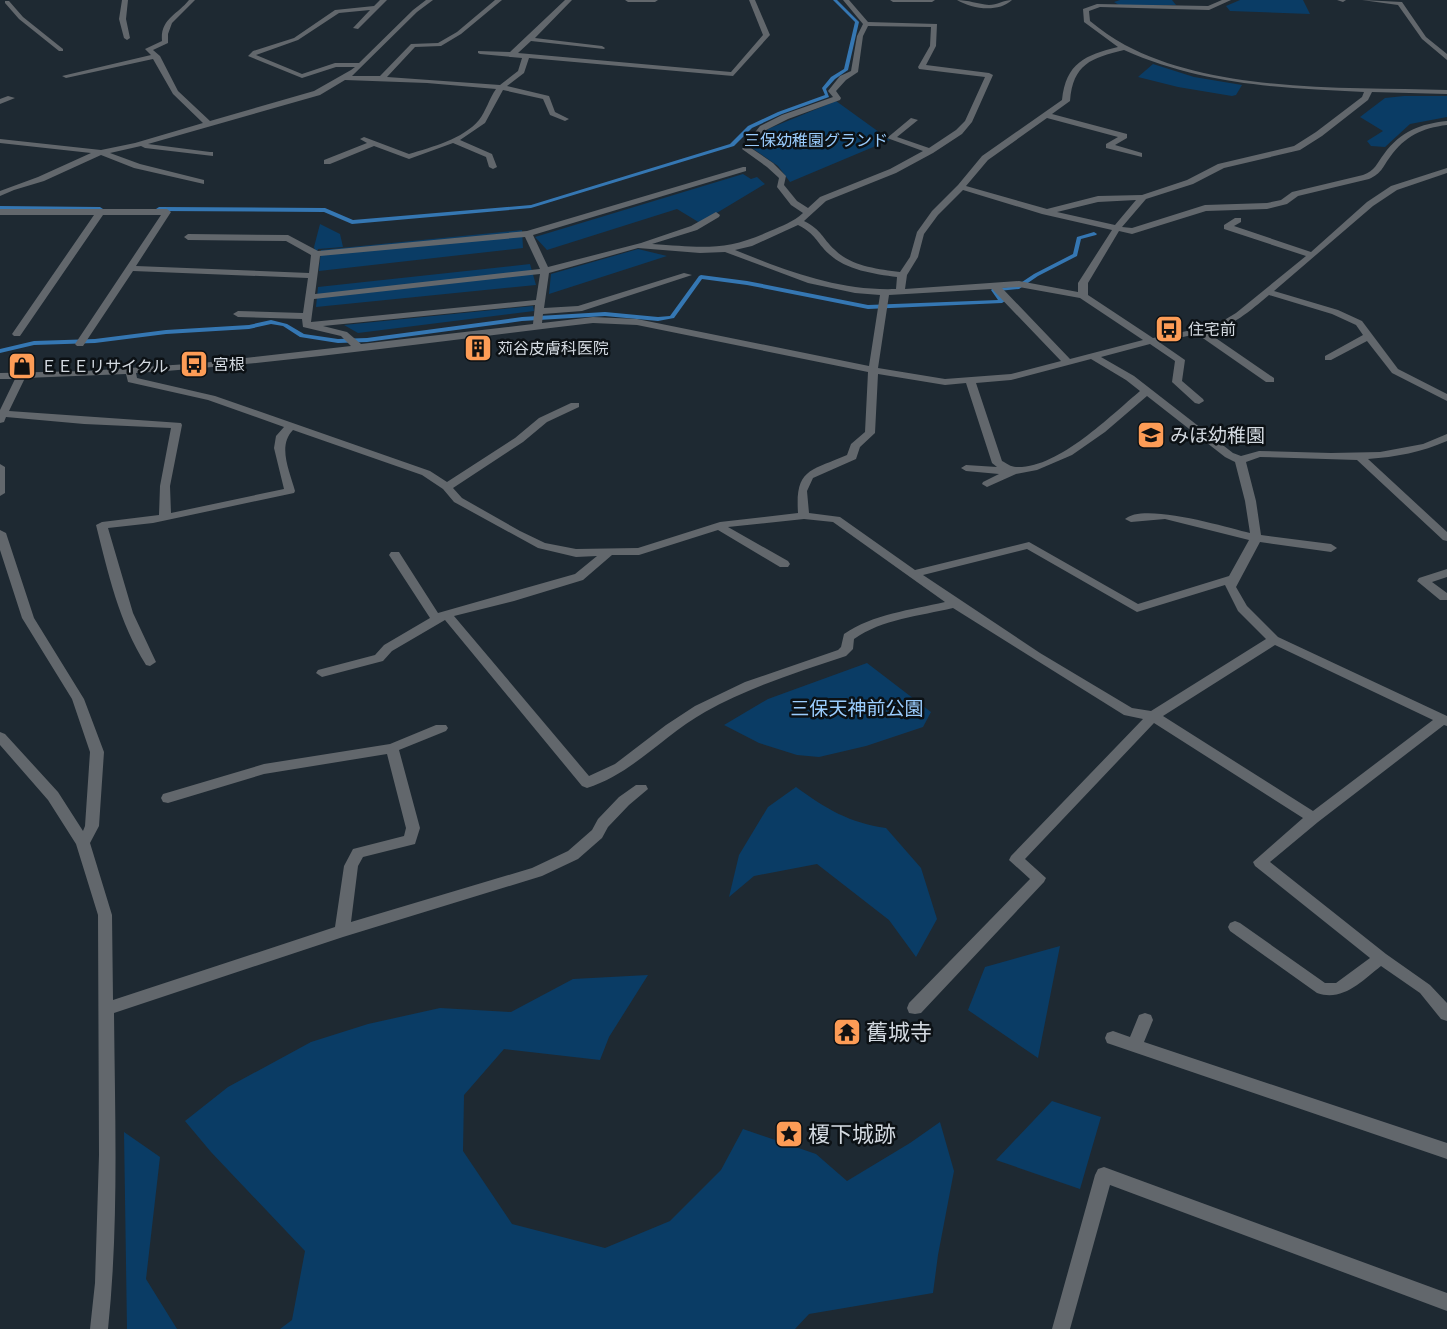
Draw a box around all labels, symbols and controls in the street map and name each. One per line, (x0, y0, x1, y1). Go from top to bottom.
park label: 三保幼稚園グランド (744, 131, 888, 150)
bus stop icon: 住宅前 (1154, 314, 1184, 344)
place label: 住宅前 (1188, 320, 1236, 339)
building icon: 苅谷皮膚科医院 (463, 333, 493, 363)
place label: 苅谷皮膚科医院 (497, 339, 609, 358)
bus stop icon: 宮根 (179, 349, 209, 379)
shop icon: ＥＥＥリサイクル (7, 351, 37, 381)
place label: 宮根 (213, 355, 245, 374)
place label: ＥＥＥリサイクル (41, 357, 168, 376)
school or university icon: みほ幼稚園 (1136, 420, 1166, 450)
place label: みほ幼稚園 (1170, 424, 1265, 447)
park label: 三保天神前公園 (790, 697, 924, 720)
temple icon: 舊城寺 (832, 1017, 862, 1047)
place label: 舊城寺 (866, 1019, 932, 1046)
place icon: 榎下城跡 (774, 1119, 804, 1149)
place label: 榎下城跡 (808, 1121, 896, 1148)

